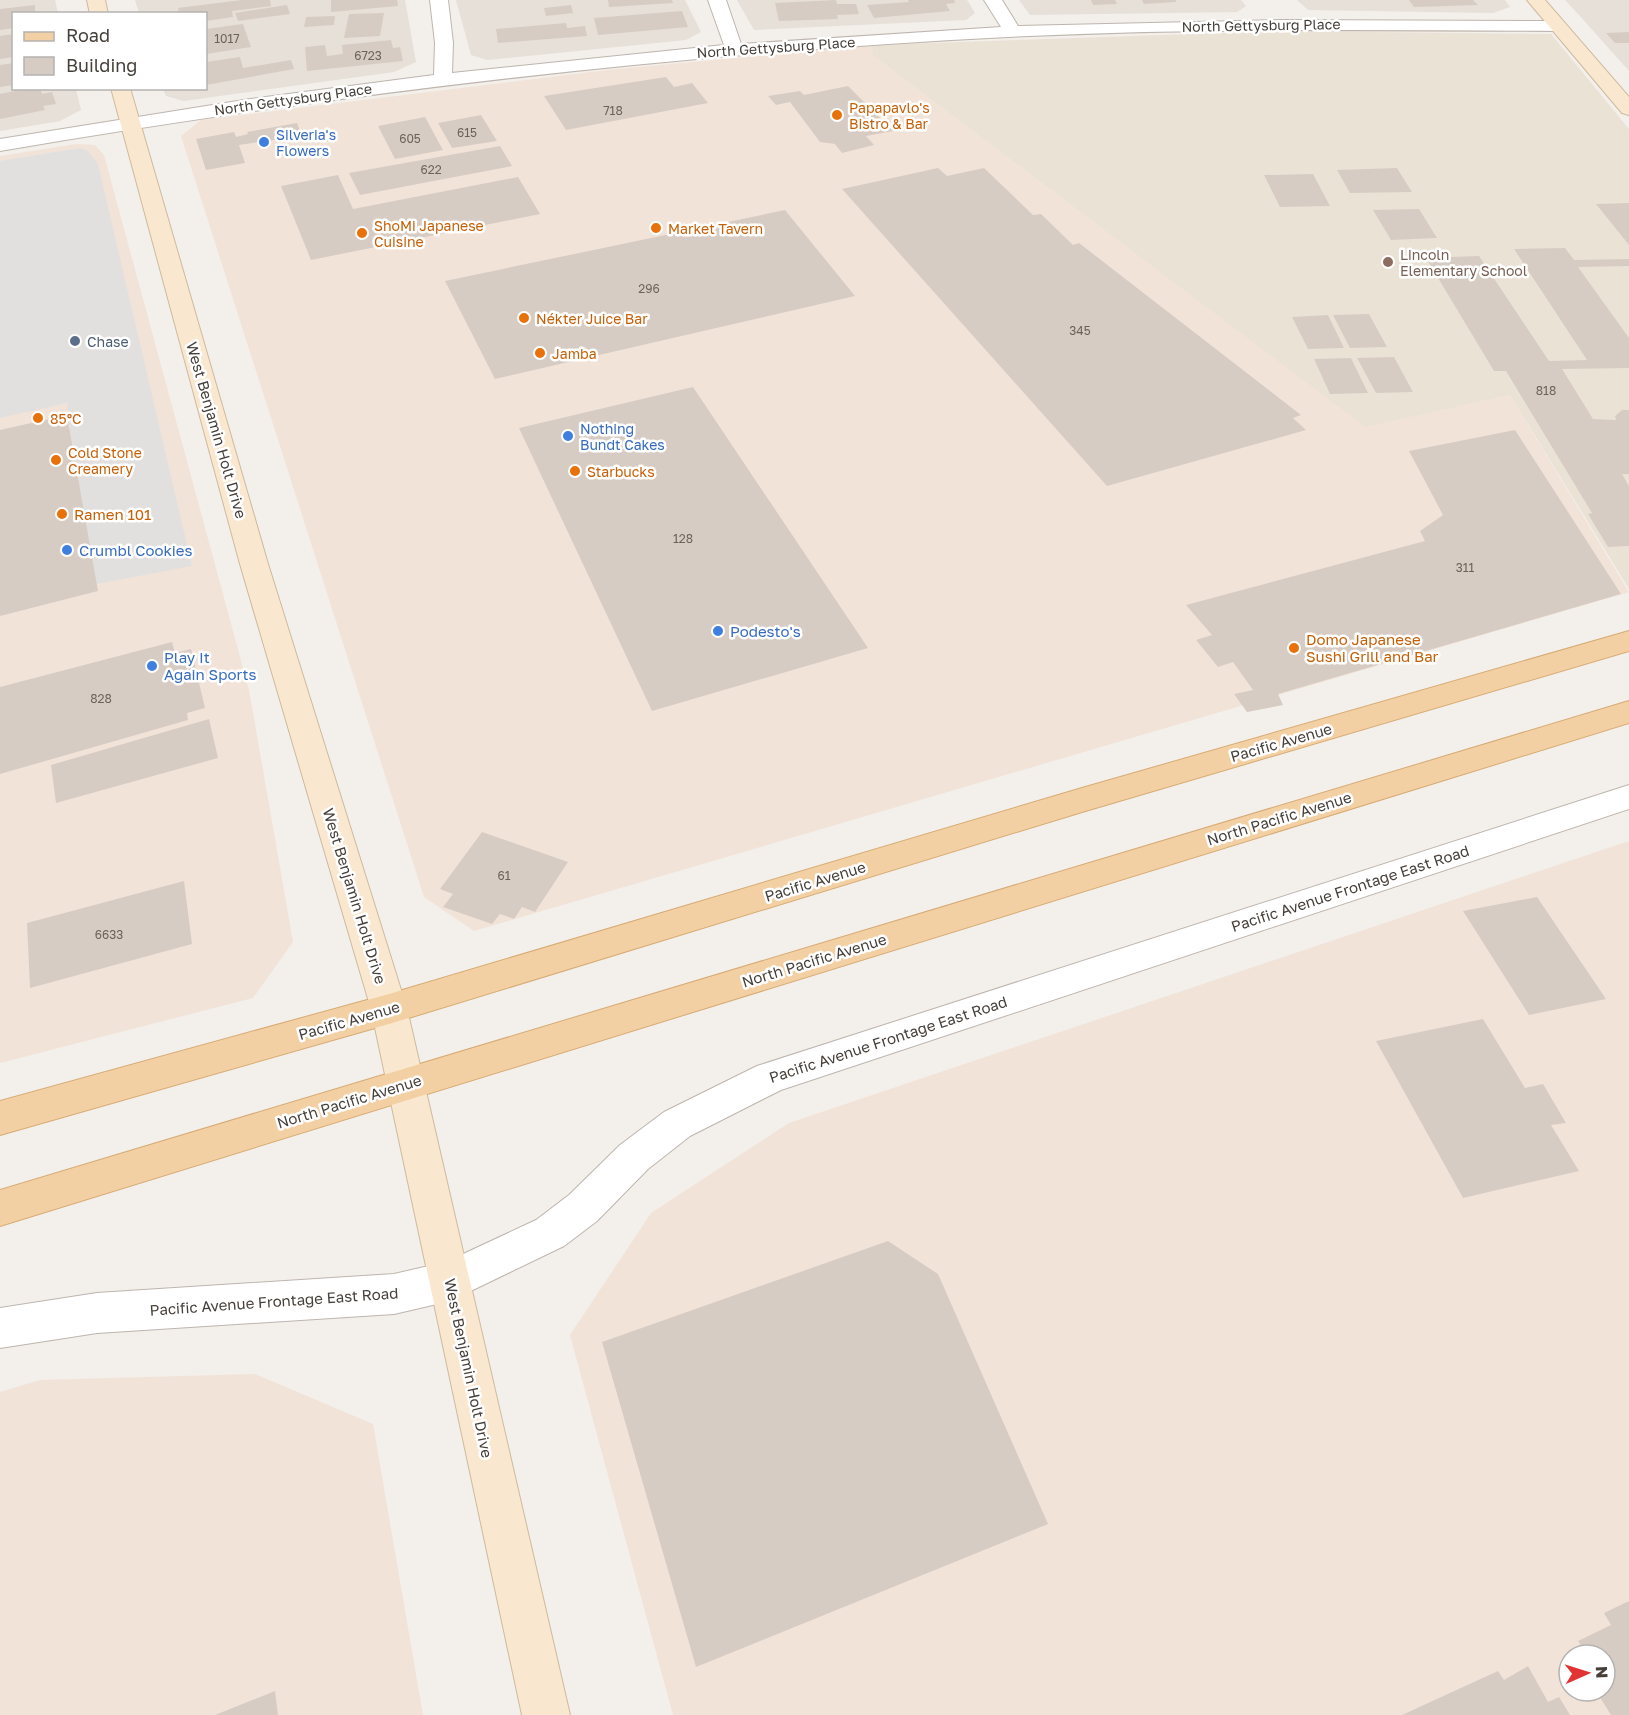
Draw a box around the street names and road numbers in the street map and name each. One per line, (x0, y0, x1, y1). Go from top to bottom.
street label: North Gettysburg Place (1181, 15, 1341, 35)
street label: North Gettysburg Place (696, 33, 856, 61)
street label: North Gettysburg Place (213, 80, 373, 118)
street label: West Benjamin Holt Drive (183, 340, 251, 521)
street label: Pacific Avenue (1228, 719, 1334, 765)
street label: North Pacific Avenue (1205, 787, 1354, 849)
street label: West Benjamin Holt Drive (320, 806, 390, 986)
street label: Pacific Avenue Frontage East Road (1229, 841, 1471, 935)
street label: Pacific Avenue (762, 857, 868, 905)
street label: North Pacific Avenue (740, 929, 889, 991)
street label: Pacific Avenue Frontage East Road (767, 992, 1009, 1086)
street label: Pacific Avenue (296, 997, 402, 1043)
street label: North Pacific Avenue (275, 1070, 424, 1132)
street label: West Benjamin Holt Drive (441, 1277, 497, 1460)
street label: Pacific Avenue Frontage East Road (149, 1283, 399, 1319)

